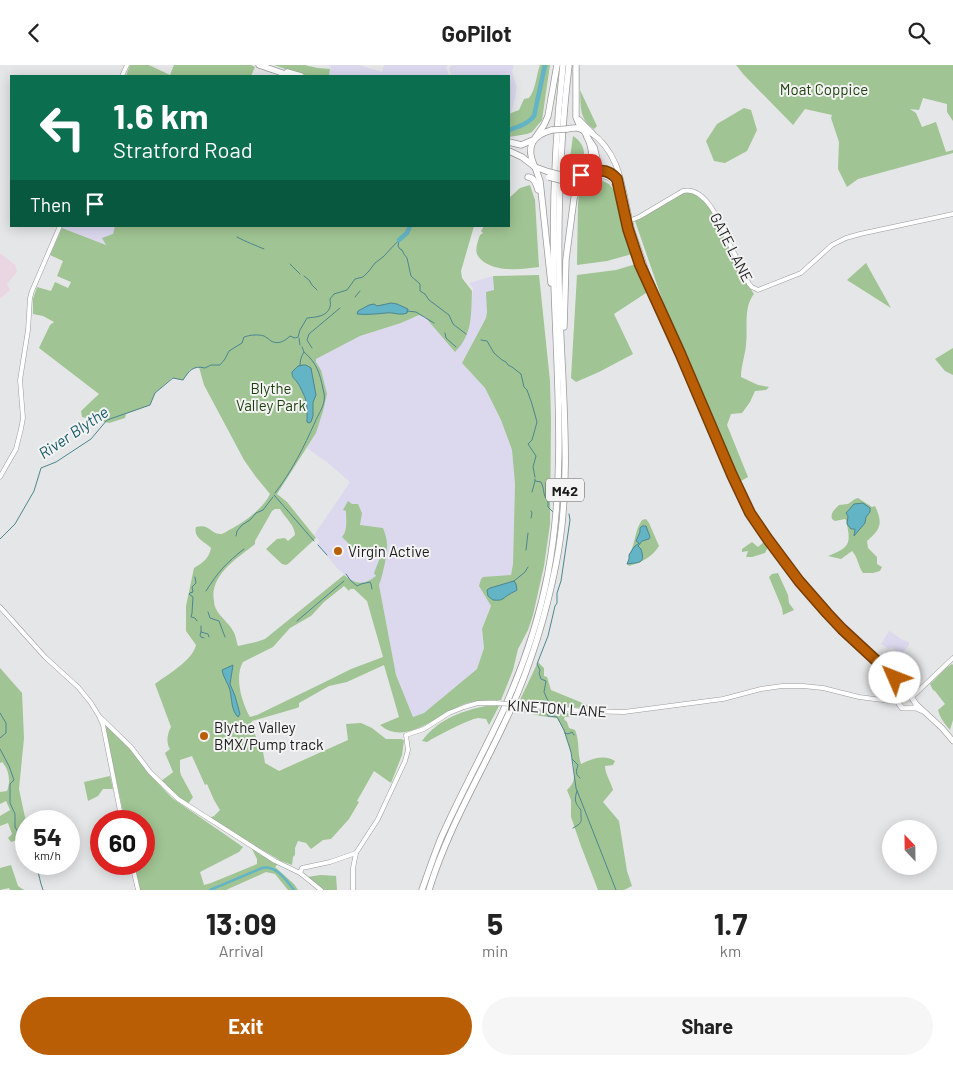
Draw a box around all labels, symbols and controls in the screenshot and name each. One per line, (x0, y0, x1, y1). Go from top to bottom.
icon: back (20, 19, 48, 47)
icon: search (905, 19, 933, 47)
text: GoPilot (441, 20, 512, 46)
park label: Moat Coppice (780, 80, 868, 98)
text: 1.6 km (113, 94, 209, 136)
icon: left (30, 95, 95, 160)
text: Stratford Road (113, 136, 253, 162)
pin (560, 154, 602, 196)
icon: arrive (567, 161, 595, 189)
icon: arrive (81, 190, 109, 218)
text: Then (30, 193, 71, 216)
street label: GATE LANE (707, 209, 757, 285)
park label: Blythe Valley Park (236, 379, 306, 414)
water label: River Blythe (34, 402, 112, 462)
road number: M42 (546, 479, 584, 501)
place label: Virgin Active (348, 542, 430, 560)
marker: Virgin Active (332, 545, 344, 557)
position arrow (868, 651, 920, 703)
street label: KINETON LANE (507, 696, 607, 720)
place label: Blythe Valley BMX/Pump track (214, 718, 324, 753)
marker: Blythe Valley BMX/Pump track (198, 730, 210, 742)
speed limit sign: 60 (90, 810, 155, 875)
north arrow (882, 820, 938, 875)
map controls (882, 820, 937, 875)
text: 54 (33, 821, 62, 851)
text: km/h (34, 848, 61, 862)
text: 13:09 (206, 905, 276, 941)
text: 5 (487, 905, 503, 941)
text: 1.7 (714, 905, 747, 941)
text: Arrival (219, 941, 263, 960)
text: min (482, 941, 508, 960)
text: km (720, 941, 741, 960)
button: Exit (20, 997, 472, 1055)
button: Share (482, 997, 933, 1055)

